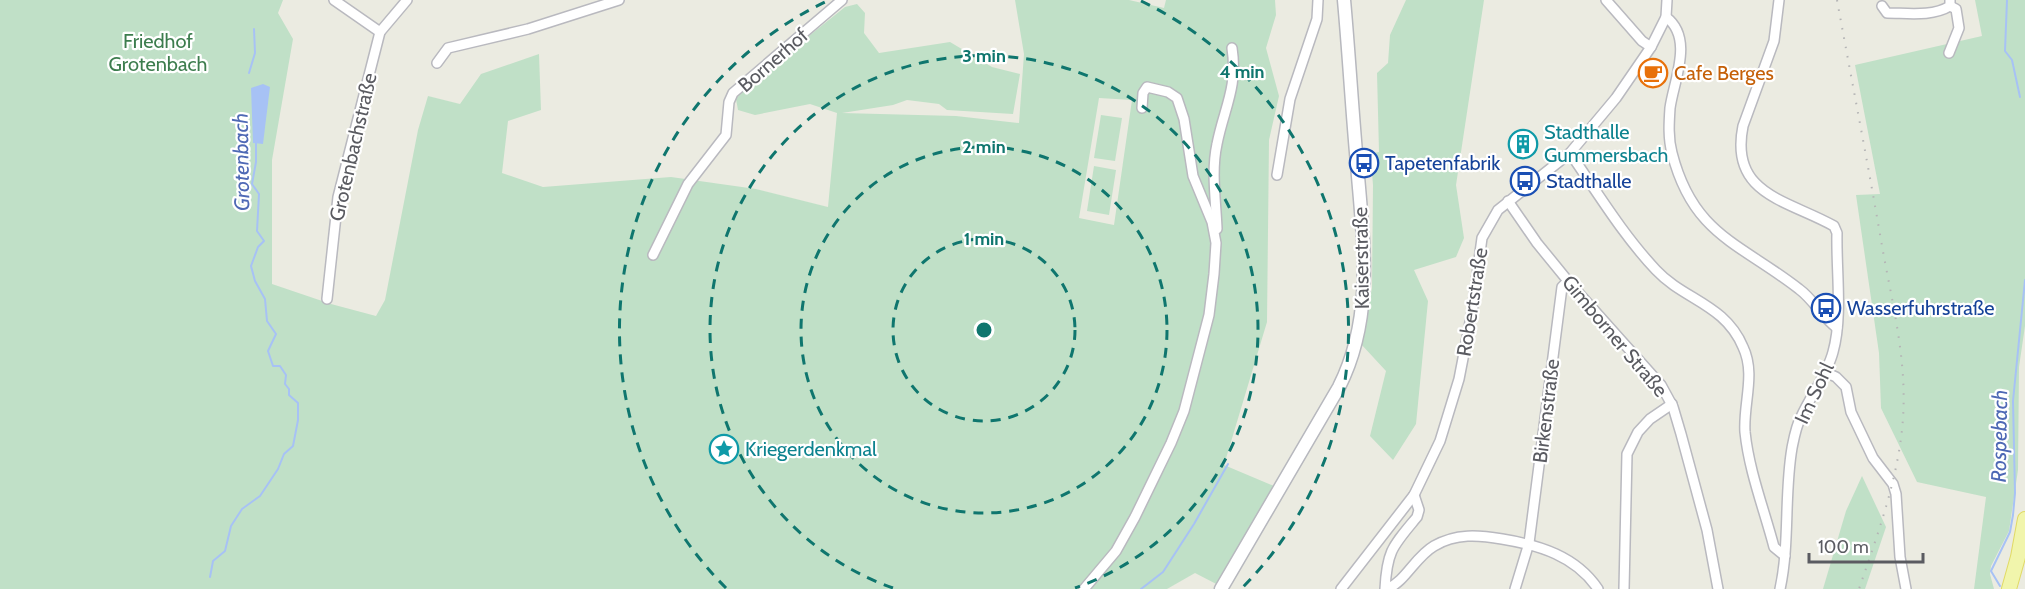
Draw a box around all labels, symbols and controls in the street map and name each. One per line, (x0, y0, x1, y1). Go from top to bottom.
street label: Bornerhof (733, 23, 813, 97)
park label: Friedhof Grotenbach (109, 29, 207, 76)
text: 3 min (962, 45, 1006, 67)
cafe icon: Cafe Berges (1637, 57, 1669, 89)
text: 4 min (1219, 61, 1265, 83)
place label: Cafe Berges (1674, 61, 1774, 85)
street label: Grotenbachstraße (324, 71, 382, 223)
water label: Grotenbach (228, 113, 254, 211)
place label: Stadthalle Gummersbach (1544, 120, 1668, 167)
building icon: Stadthalle Gummersbach (1507, 128, 1539, 160)
text: 2 min (962, 136, 1006, 158)
bus stop icon: Tapetenfabrik (1348, 147, 1380, 179)
place label: Tapetenfabrik (1385, 151, 1500, 175)
bus stop icon: Stadthalle (1509, 165, 1541, 197)
place label: Stadthalle (1546, 169, 1632, 193)
street label: Kaiserstraße (1348, 207, 1374, 309)
text: 1 min (964, 228, 1004, 250)
street label: Robertstraße (1452, 246, 1492, 358)
street label: Gimborner Straße (1557, 270, 1673, 402)
bus stop icon: Wasserfuhrstraße (1810, 292, 1842, 324)
place label: Wasserfuhrstraße (1847, 296, 1995, 320)
centre of rings (974, 320, 994, 340)
street label: Birkenstraße (1528, 358, 1564, 464)
street label: Im Sohl (1789, 358, 1839, 428)
water label: Rospebach (1986, 389, 2012, 483)
place icon: Kriegerdenkmal (708, 433, 740, 465)
place label: Kriegerdenkmal (745, 437, 877, 461)
scale bar (1809, 526, 1923, 564)
text: 100 m (1818, 536, 1869, 558)

